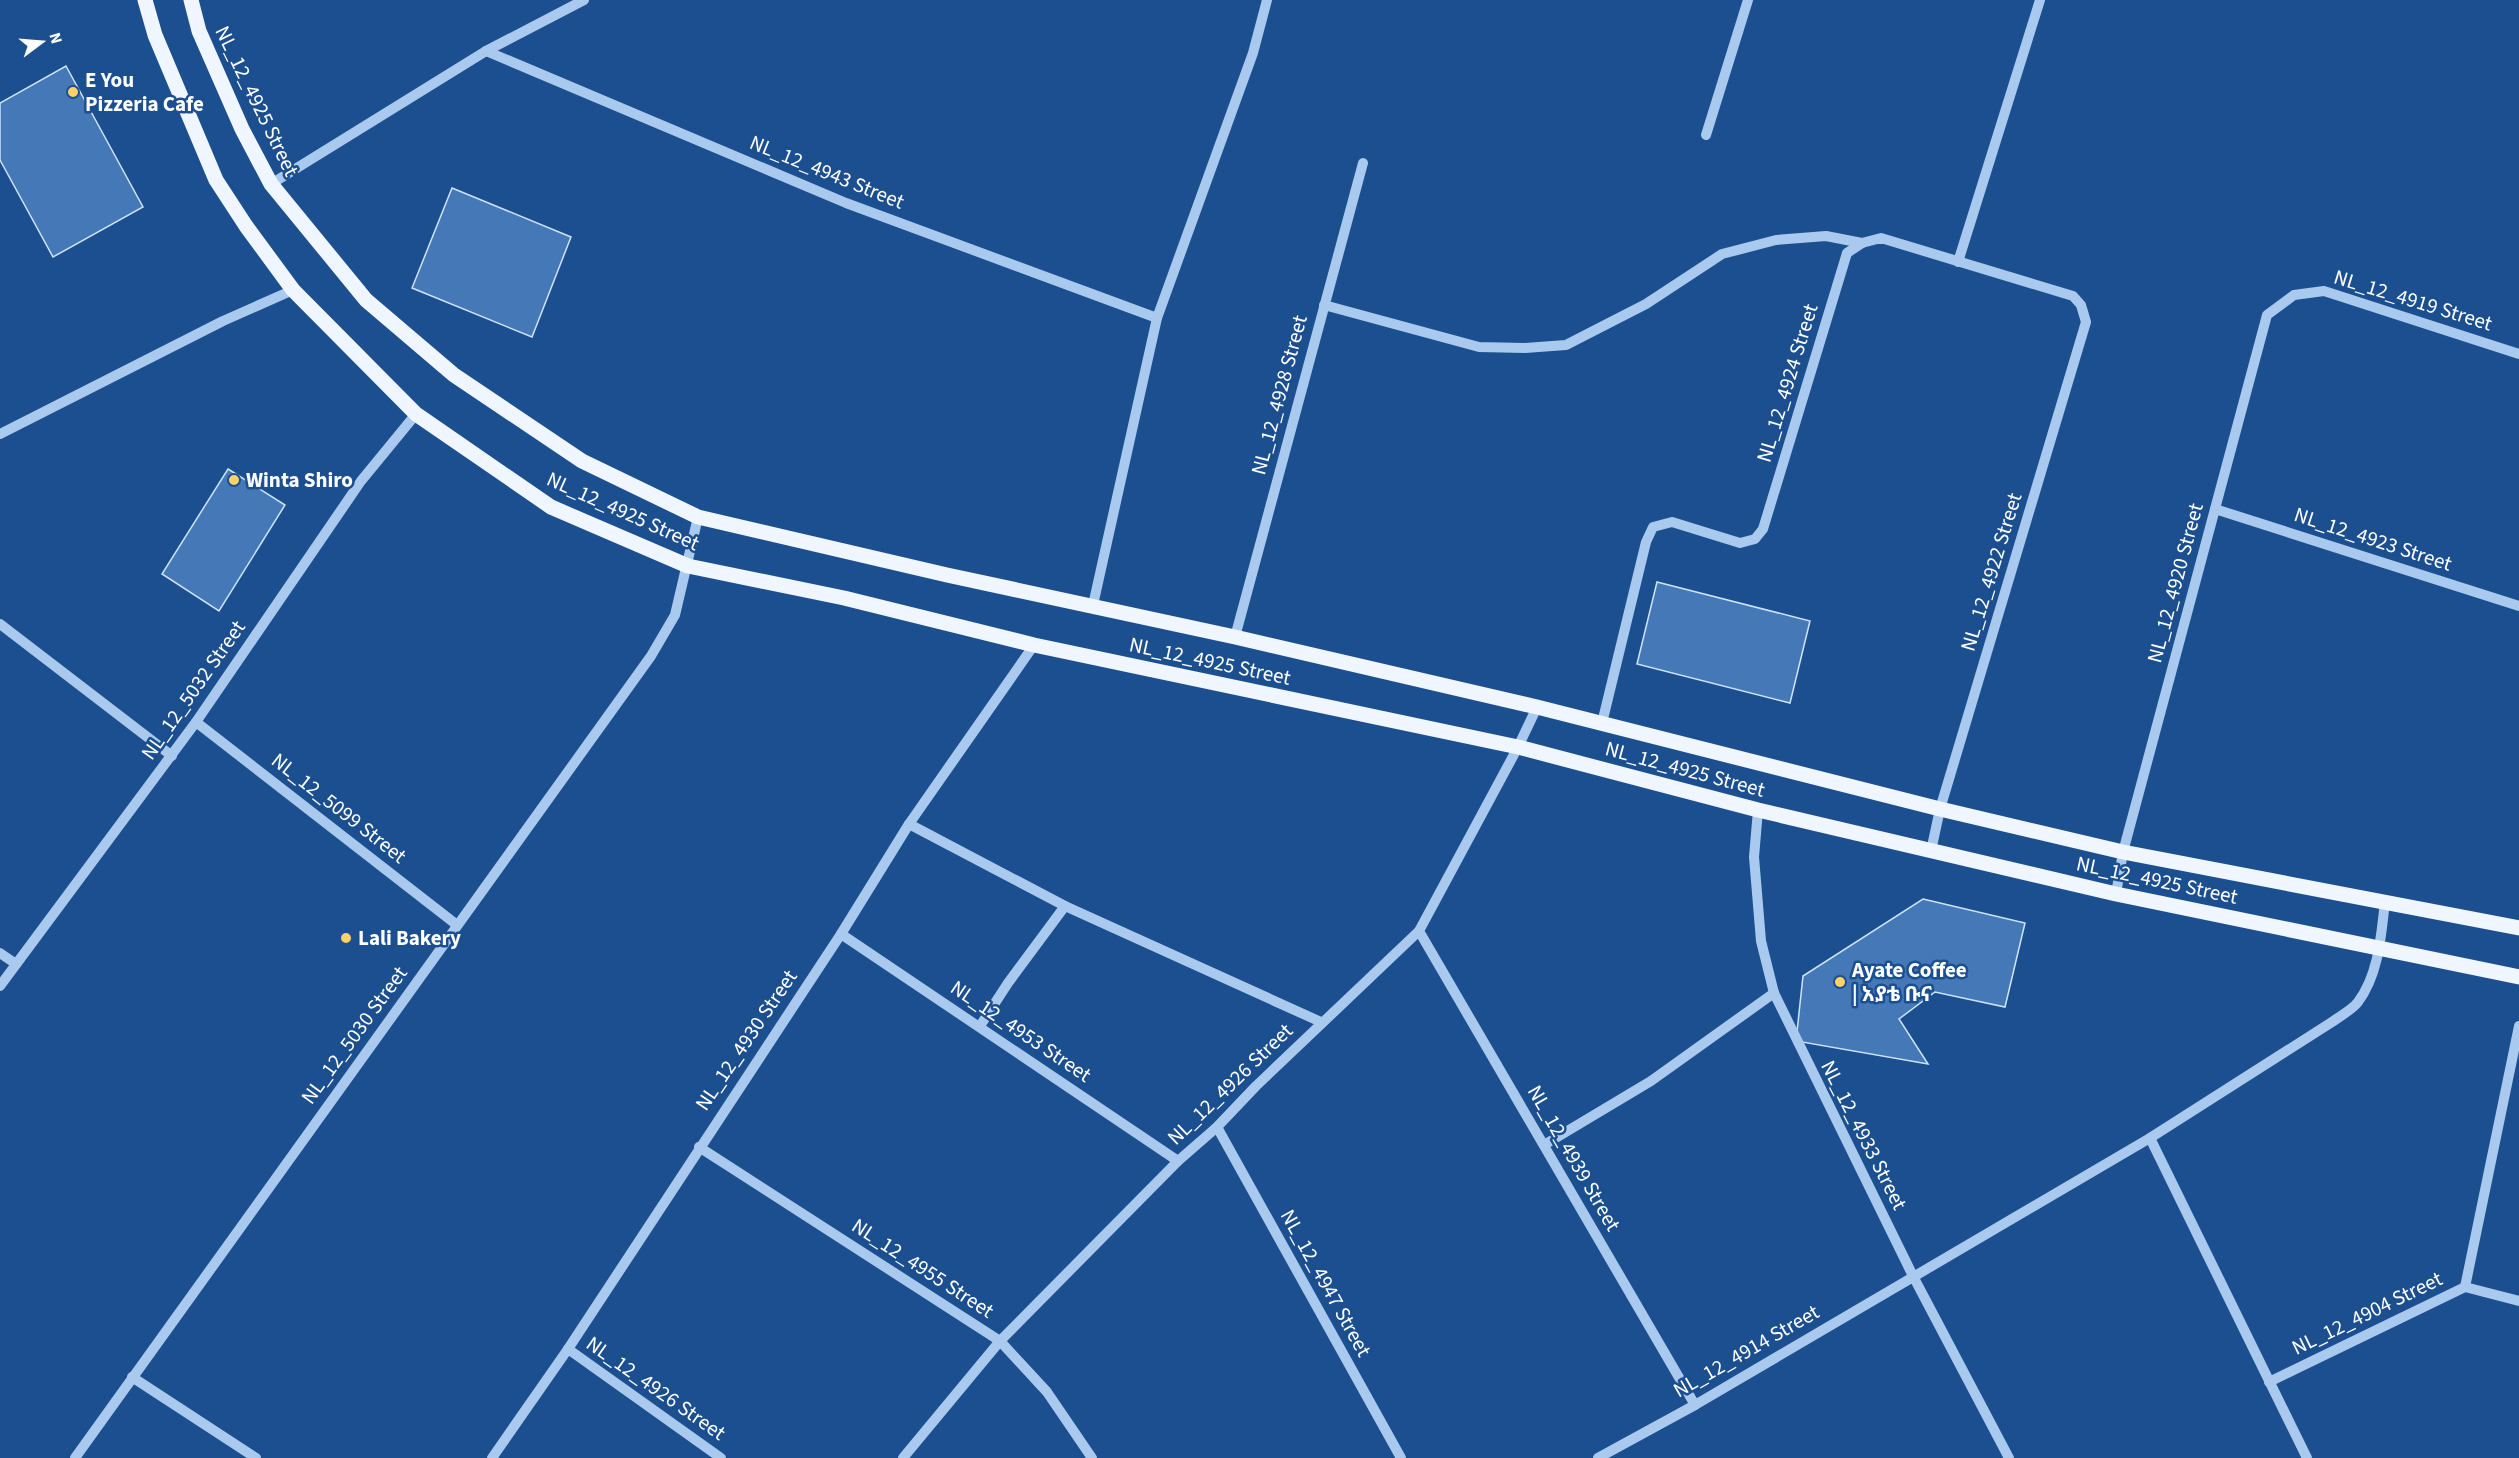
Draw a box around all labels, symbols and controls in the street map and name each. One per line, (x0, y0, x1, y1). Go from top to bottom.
north arrow (12, 12, 72, 72)
street label: NL_12_4925 Street (208, 21, 306, 181)
text: N (43, 30, 67, 46)
place label: E You Pizzeria Cafe (85, 65, 204, 119)
marker: E You Pizzeria Cafe (66, 85, 80, 99)
street label: NL_12_4943 Street (745, 127, 909, 217)
street label: NL_12_4919 Street (2330, 262, 2496, 338)
street label: NL_12_4924 Street (1749, 300, 1825, 466)
street label: NL_12_4928 Street (1243, 312, 1315, 478)
street label: NL_12_4925 Street (542, 464, 704, 558)
place label: Winta Shiro (246, 465, 353, 495)
marker: Winta Shiro (227, 473, 241, 487)
street label: NL_12_4922 Street (1953, 489, 2029, 655)
street label: NL_12_4923 Street (2290, 499, 2456, 579)
street label: NL_12_4920 Street (2139, 500, 2211, 666)
street label: NL_12_5032 Street (134, 614, 252, 766)
street label: NL_12_4925 Street (1127, 629, 1293, 693)
street label: NL_12_4925 Street (1602, 733, 1768, 805)
street label: NL_12_5099 Street (265, 746, 413, 870)
street label: NL_12_4925 Street (2074, 848, 2240, 912)
place label: Lali Bakery (358, 923, 461, 953)
marker: Lali Bakery (339, 931, 353, 945)
place label: Ayate Coffee | አያቴ ቡና (1851, 955, 1967, 1009)
street label: NL_12_5030 Street (294, 960, 414, 1110)
street label: NL_12_4930 Street (688, 964, 804, 1116)
street label: NL_12_4953 Street (945, 973, 1097, 1089)
marker: Ayate Coffee | አያቴ ቡና (1833, 975, 1847, 989)
street label: NL_12_4926 Street (1161, 1016, 1299, 1152)
street label: NL_12_4933 Street (1813, 1055, 1915, 1215)
street label: NL_12_4939 Street (1520, 1079, 1628, 1237)
street label: NL_12_4947 Street (1273, 1204, 1379, 1362)
street label: NL_12_4955 Street (846, 1211, 1000, 1325)
street label: NL_12_4904 Street (2287, 1264, 2447, 1362)
street label: NL_12_4914 Street (1667, 1297, 1825, 1405)
street label: NL_12_4926 Street (580, 1329, 732, 1447)

